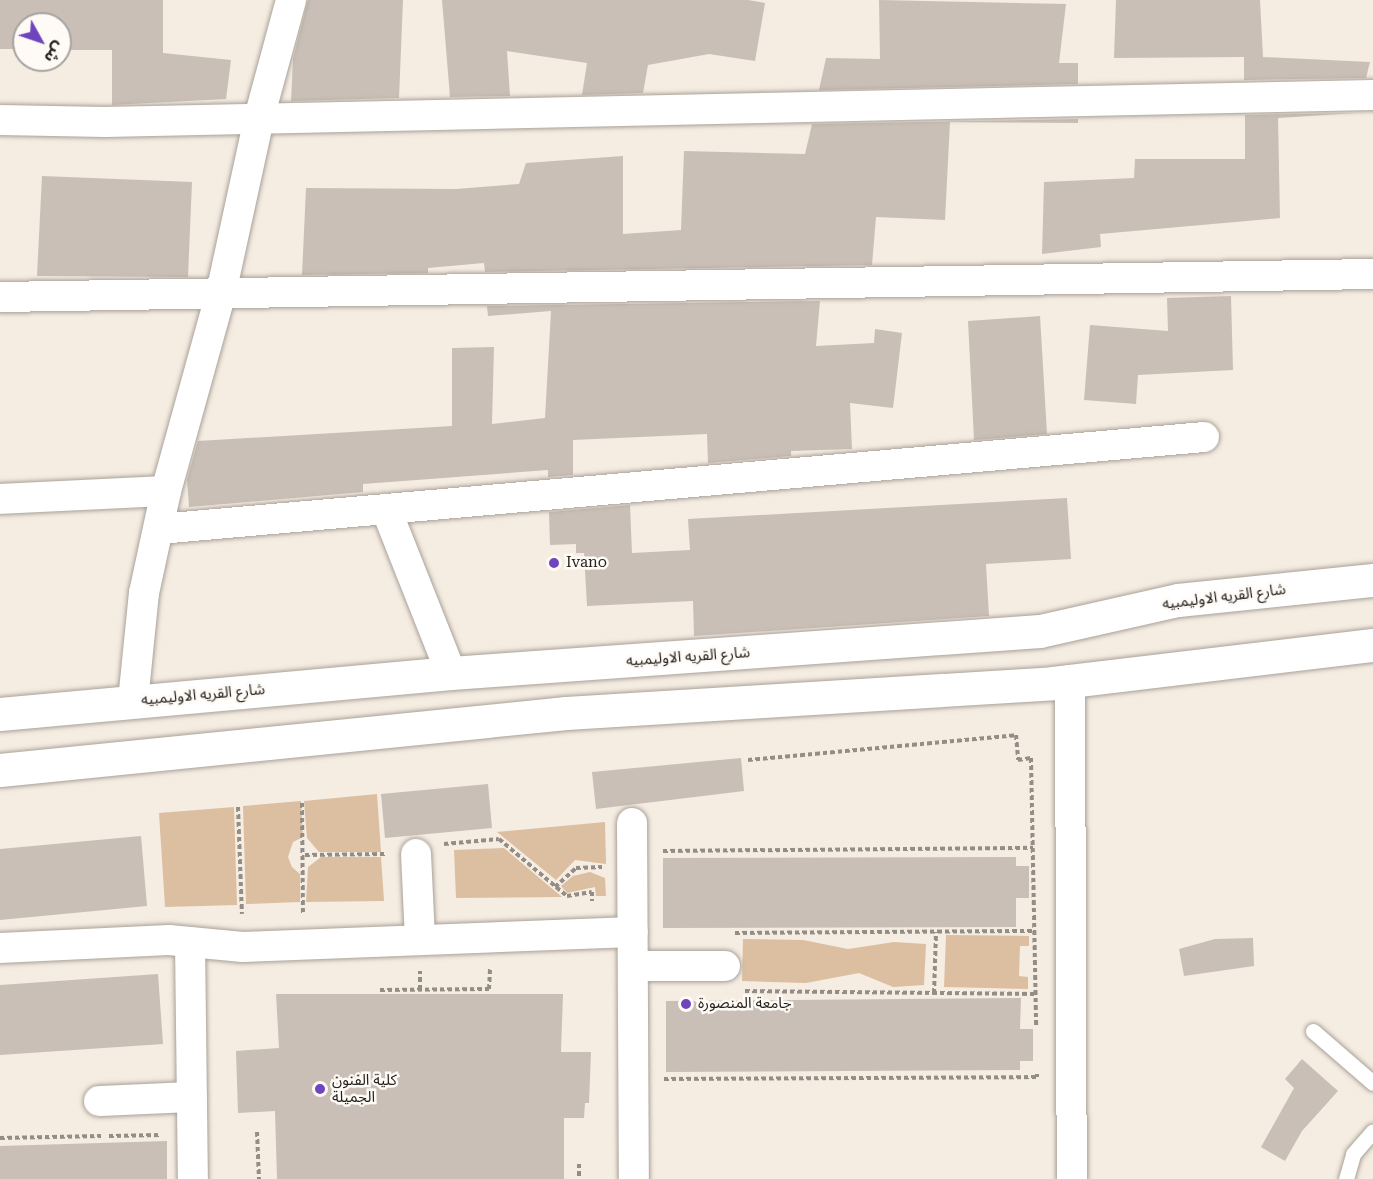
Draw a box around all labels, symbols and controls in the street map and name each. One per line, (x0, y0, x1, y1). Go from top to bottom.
north arrow (12, 12, 72, 72)
text: ش (40, 38, 69, 67)
place label: Ivano (566, 554, 607, 572)
marker: Ivano (547, 556, 561, 570)
street label: شارع القريه الاوليمبيه (1161, 580, 1287, 614)
street label: شارع القريه الاوليمبيه (625, 644, 751, 670)
street label: شارع القريه الاوليمبيه (140, 681, 266, 709)
place label: جامعة المنصورة (698, 995, 792, 1013)
marker: جامعة المنصورة (679, 997, 693, 1011)
place label: كلية الفنون الجميلة (332, 1071, 397, 1106)
marker: كلية الفنون الجميلة (313, 1082, 327, 1096)

